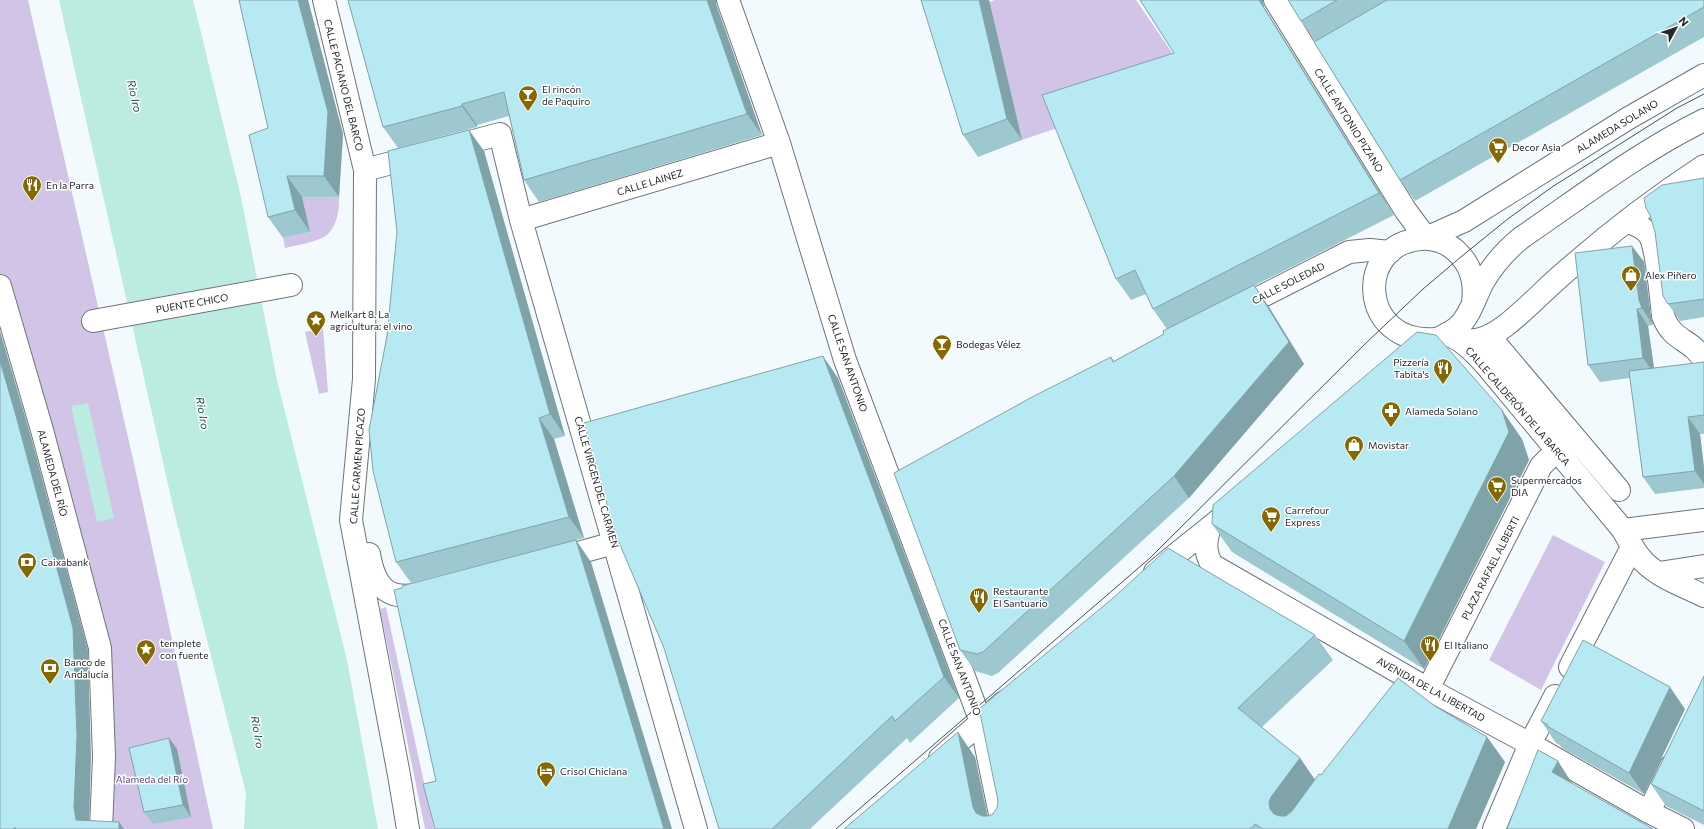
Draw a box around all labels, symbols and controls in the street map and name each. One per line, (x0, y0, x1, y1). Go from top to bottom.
north arrow (1656, 8, 1696, 48)
text: N (1676, 14, 1692, 29)
street label: CALLE PACIANO DEL BARCO (322, 18, 366, 152)
street label: CALLE ANTONIO PIZANO (1312, 66, 1386, 174)
water label: Rio Iro (125, 79, 145, 114)
place label: El rincón de Paquiro (542, 83, 590, 107)
bar icon: El rincón de Paquiro (517, 84, 539, 112)
street label: ALAMEDA SOLANO (1574, 97, 1660, 155)
supermarket icon: Decor Asia (1487, 136, 1509, 164)
place label: Decor Asia (1512, 141, 1561, 153)
street label: CALLE LAINEZ (615, 166, 685, 198)
restaurant icon: En la Parra (21, 174, 43, 202)
place label: En la Parra (46, 179, 94, 191)
street label: CALLE SOLEDAD (1250, 259, 1326, 307)
shop icon: Alex Piñero (1620, 264, 1642, 292)
place label: Alex Piñero (1645, 269, 1697, 281)
street label: PUENTE CHICO (155, 291, 229, 315)
place label: Melkart 8. La agricultura: el vino (330, 308, 413, 332)
place icon: Melkart 8. La agricultura: el vino (305, 309, 327, 337)
street label: CALLE SAN ANTONIO (826, 313, 870, 413)
bar icon: Bodegas Vélez (931, 333, 953, 361)
place label: Bodegas Vélez (956, 338, 1021, 350)
street label: CALLE CALDERÓN DE LA BARCA (1463, 344, 1573, 468)
place label: Pizzería Tabita's (1393, 356, 1429, 380)
restaurant icon: Pizzería Tabita's (1432, 357, 1454, 385)
water label: Rio Iro (194, 396, 212, 431)
pharmacy icon: Alameda Solano (1380, 400, 1402, 428)
place label: Alameda Solano (1405, 405, 1478, 417)
street label: CALLE CARMEN PICAZO (347, 408, 367, 524)
street label: CALLE VIRGEN DEL CARMEN (572, 415, 622, 549)
street label: ALAMEDA DEL RÍO (36, 428, 70, 518)
shop icon: Movistar (1343, 434, 1365, 462)
place label: Movistar (1368, 439, 1409, 451)
place label: Supermercados DIA (1511, 474, 1582, 498)
supermarket icon: Supermercados DIA (1486, 475, 1508, 503)
place label: Carrefour Express (1285, 504, 1329, 528)
supermarket icon: Carrefour Express (1260, 505, 1282, 533)
street label: PLAZA RAFAEL ALBERTI (1459, 514, 1521, 622)
bank icon: Caixabank (16, 551, 38, 579)
place label: Caixabank (41, 556, 89, 568)
place label: Restaurante El Santuario (993, 585, 1048, 609)
restaurant icon: Restaurante El Santuario (968, 586, 990, 614)
street label: CALLE SAN ANTONIO (936, 617, 984, 717)
restaurant icon: El Italiano (1419, 634, 1441, 662)
place label: templete con fuente (160, 637, 208, 661)
place icon: templete con fuente (135, 638, 157, 666)
place label: El Italiano (1444, 639, 1489, 651)
street label: AVENIDA DE LA LIBERTAD (1375, 654, 1487, 724)
place label: Banco de Andalucía (64, 656, 109, 680)
bank icon: Banco de Andalucía (39, 657, 61, 685)
water label: Rio Iro (249, 715, 267, 750)
hotel icon: Crisol Chiclana (535, 760, 557, 788)
place label: Crisol Chiclana (560, 765, 627, 777)
park label: Alameda del Río (116, 773, 188, 785)

